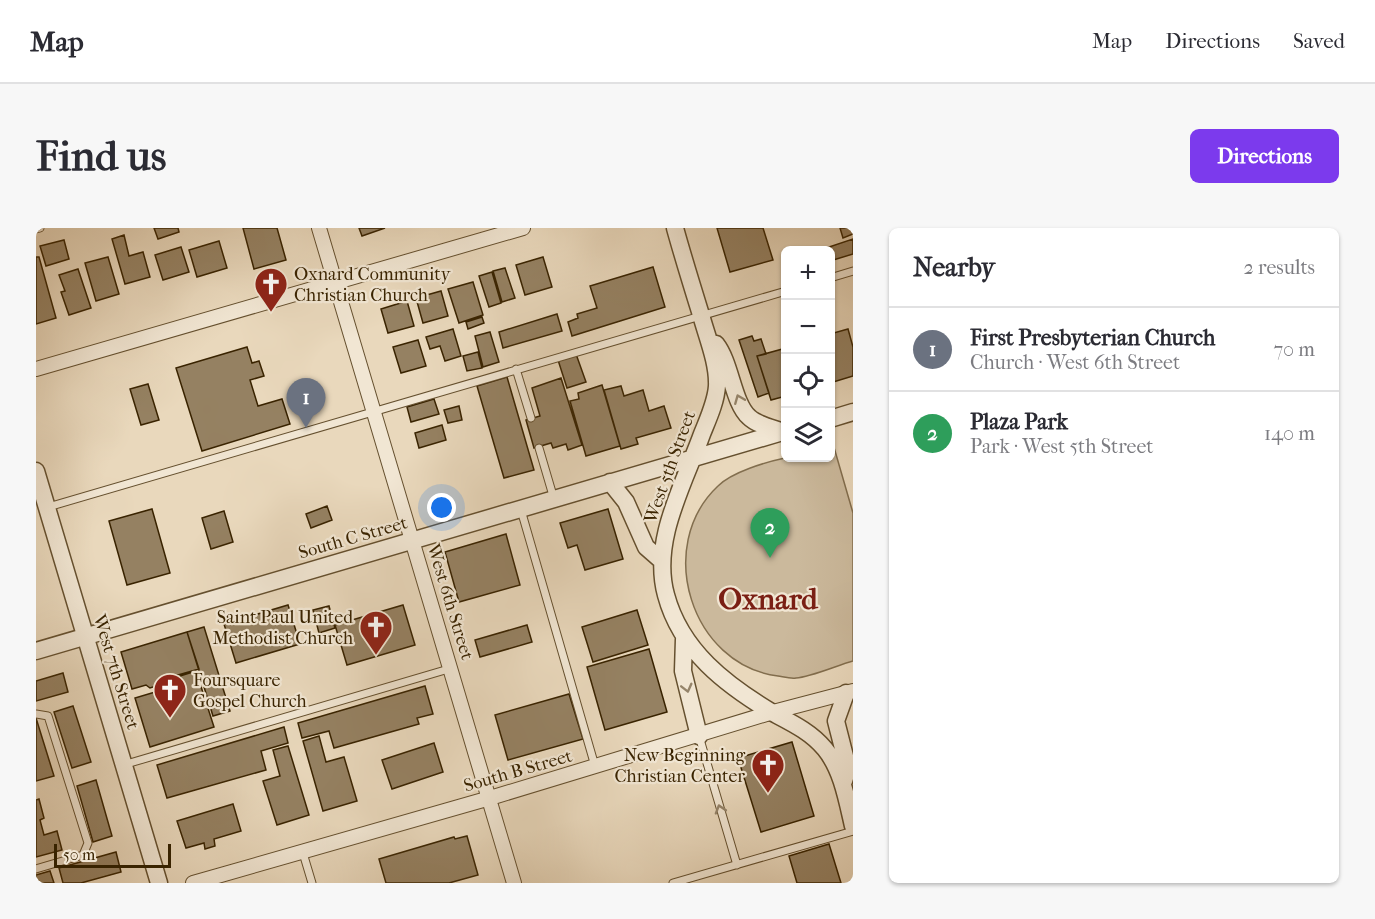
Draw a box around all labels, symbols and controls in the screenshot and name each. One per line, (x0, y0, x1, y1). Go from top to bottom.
text: Map (30, 25, 84, 58)
text: Map (1092, 29, 1132, 53)
text: Directions (1165, 29, 1260, 53)
text: Saved (1293, 29, 1345, 53)
button: Directions (1190, 129, 1339, 183)
text: Find us (36, 132, 166, 181)
map controls (781, 246, 835, 462)
button: + (781, 246, 835, 300)
text: Nearby (913, 252, 995, 283)
text: 2 results (1244, 256, 1315, 279)
place label: Oxnard Community Christian Church (294, 264, 452, 306)
church icon: Oxnard Community Christian Church (253, 266, 289, 313)
button: − (781, 300, 835, 354)
text: First Presbyterian Church (970, 325, 1215, 351)
text: 1 (929, 338, 936, 361)
text: 70 m (1273, 338, 1315, 361)
text: Church · West 6th Street (970, 351, 1180, 374)
button: locate (781, 354, 835, 408)
pin: 1 (286, 378, 326, 428)
one-way arrow (734, 395, 746, 406)
street label: West 5th Street (640, 407, 700, 527)
button: layers (781, 408, 835, 462)
text: Plaza Park (970, 409, 1068, 435)
text: 2 (927, 422, 938, 445)
text: 140 m (1264, 422, 1315, 445)
text: Park · West 5th Street (970, 435, 1153, 458)
your location (427, 493, 456, 522)
pin: 2 (750, 508, 790, 558)
street label: South C Street (296, 512, 410, 564)
street label: West 6th Street (422, 541, 478, 663)
district label: Oxnard (718, 582, 819, 617)
place label: Saint Paul United Methodist Church (212, 607, 353, 649)
church icon: Saint Paul United Methodist Church (358, 609, 394, 656)
street label: West 7th Street (88, 611, 144, 732)
place label: Foursquare Gospel Church (193, 670, 307, 712)
church icon: Foursquare Gospel Church (152, 672, 188, 719)
one-way arrow (679, 682, 692, 692)
street label: South B Street (461, 745, 575, 797)
place label: New Beginning Christian Center (614, 745, 745, 787)
church icon: New Beginning Christian Center (750, 747, 786, 794)
one-way arrow (715, 804, 727, 815)
scale bar (54, 841, 171, 868)
text: 50 m (63, 845, 95, 864)

